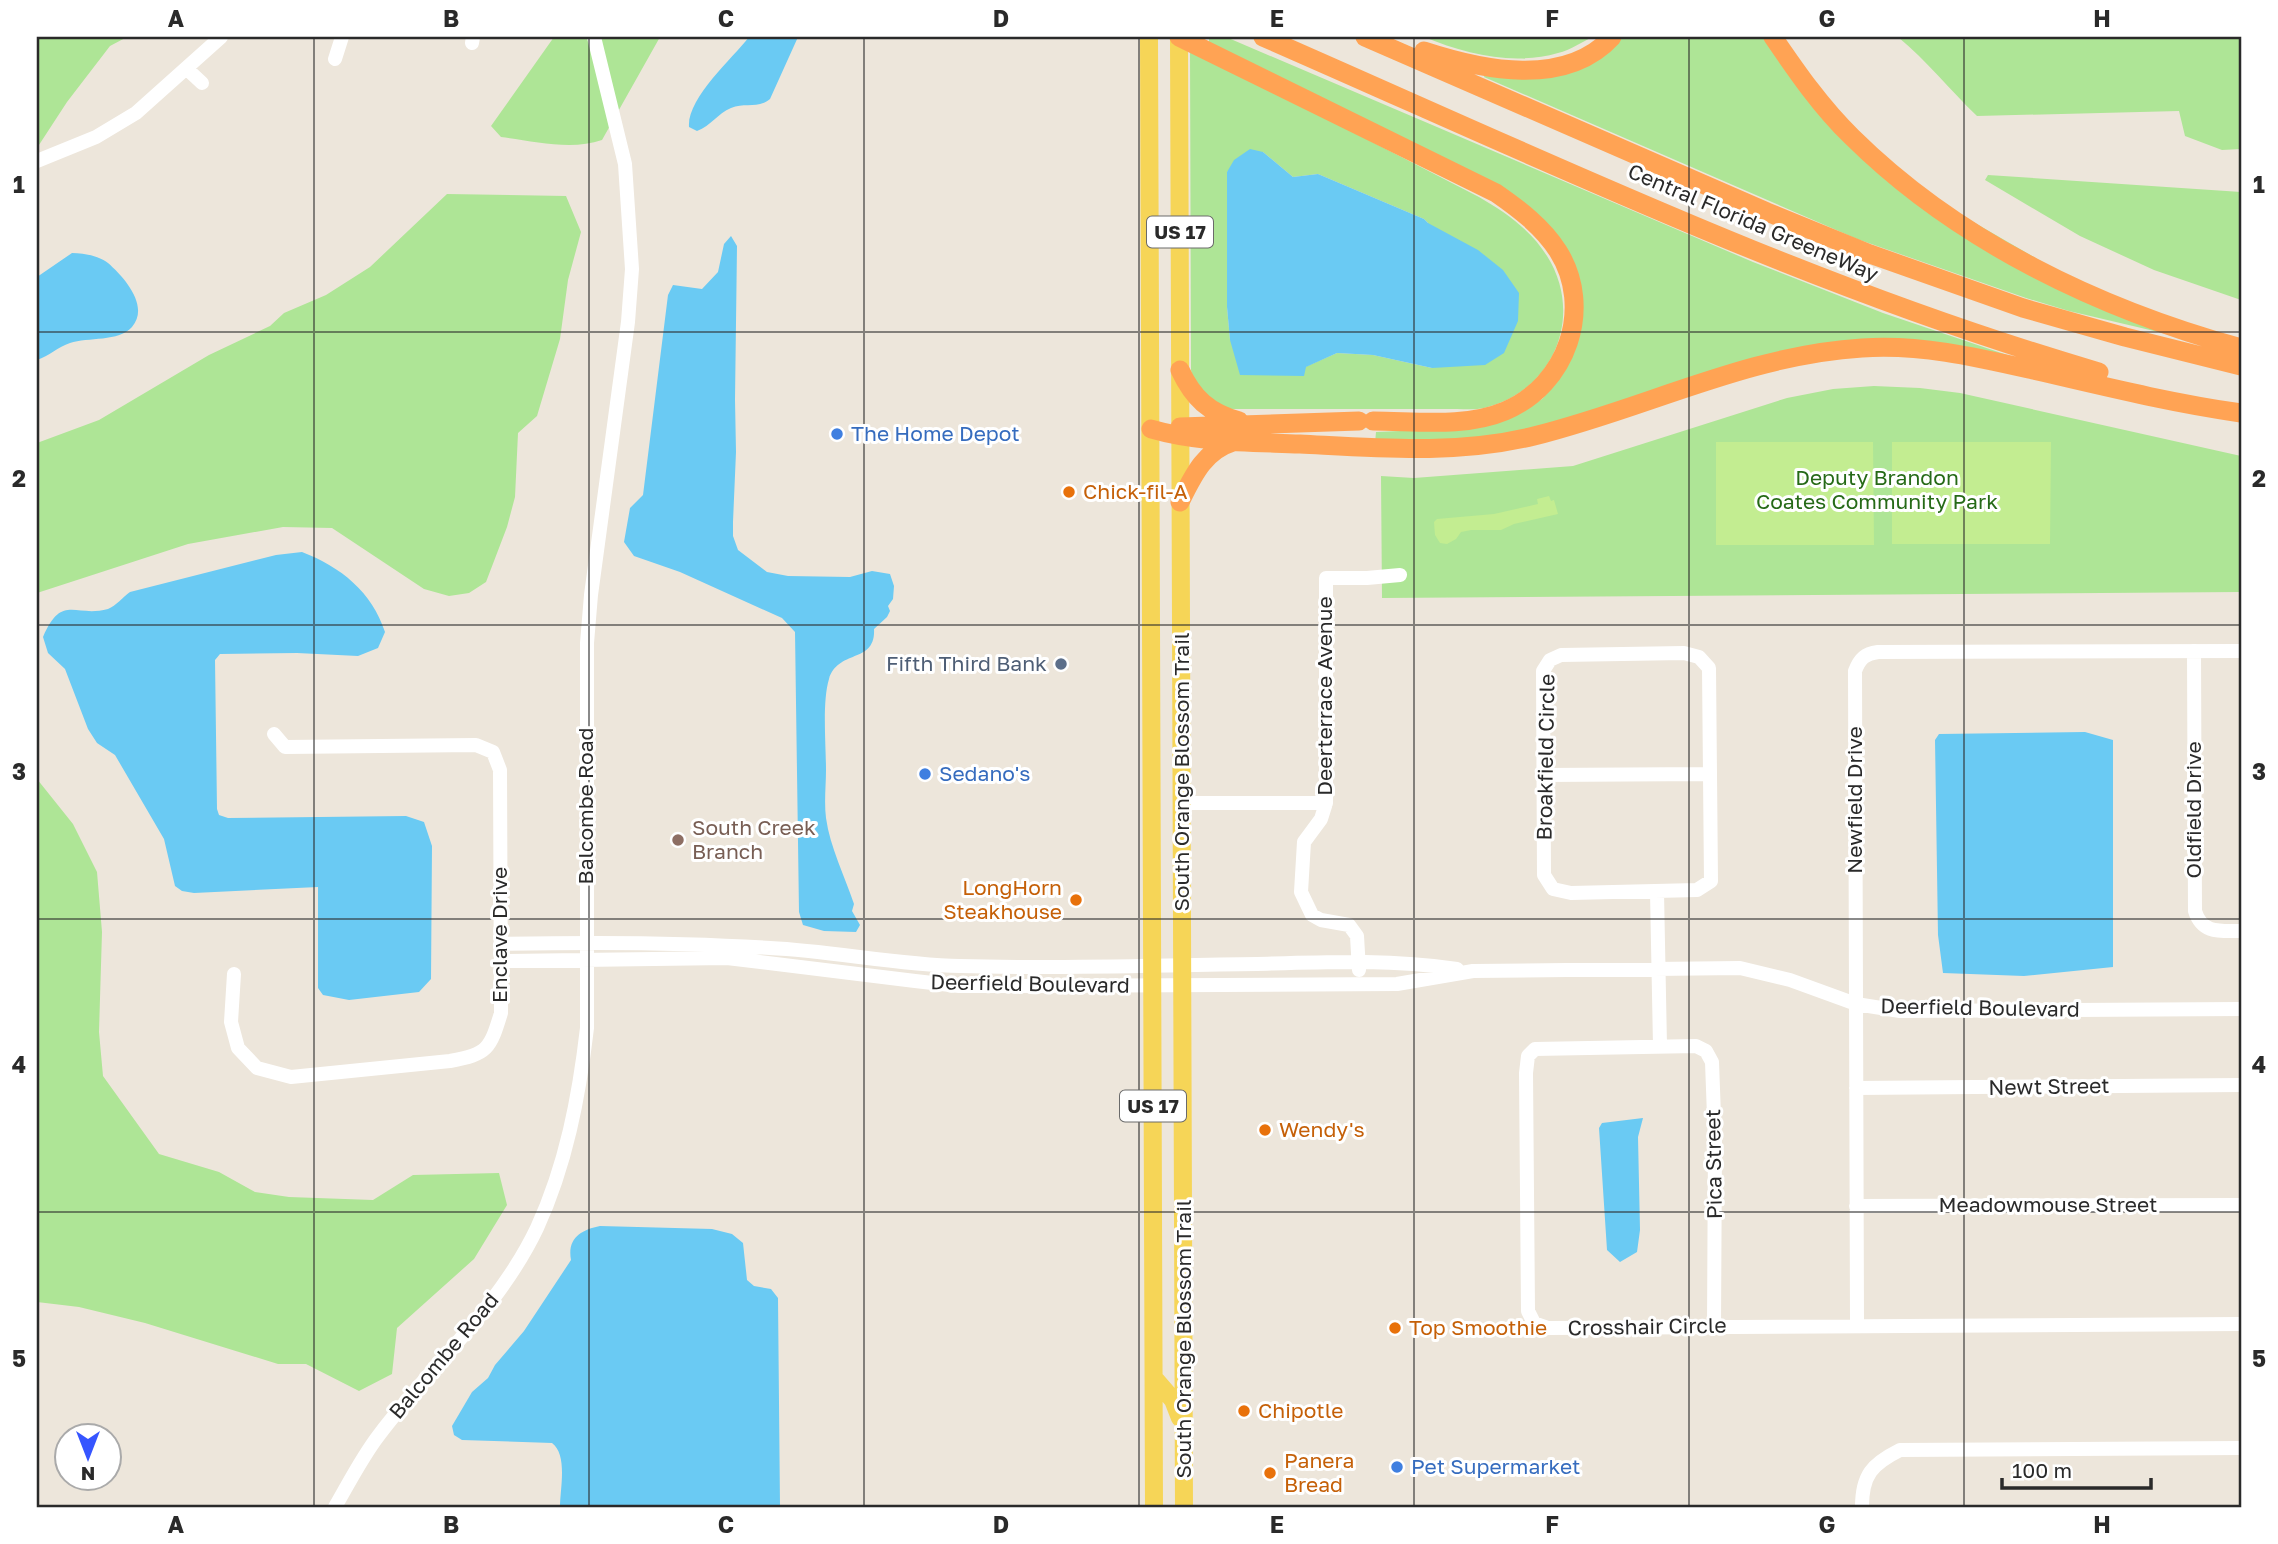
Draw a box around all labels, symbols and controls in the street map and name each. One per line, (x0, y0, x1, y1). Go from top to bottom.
text: A (168, 4, 185, 32)
text: B (443, 4, 459, 32)
text: C (718, 4, 734, 32)
text: D (993, 4, 1009, 32)
text: E (1270, 4, 1284, 32)
text: F (1545, 4, 1559, 32)
text: G (1819, 4, 1835, 32)
text: H (2093, 4, 2111, 32)
street label: Central Florida GreeneWay (1624, 157, 1883, 287)
text: 1 (13, 170, 25, 198)
text: 1 (2253, 170, 2265, 198)
road number: US 17 (1147, 216, 1213, 248)
place label: The Home Depot (851, 420, 1020, 446)
marker: The Home Depot (829, 426, 845, 442)
text: 2 (12, 464, 26, 492)
park label: Deputy Brandon Coates Community Park (1756, 464, 1998, 514)
text: 2 (2252, 464, 2266, 492)
place label: Chick-fil-A (1083, 478, 1188, 504)
marker: Chick-fil-A (1061, 484, 1077, 500)
street label: Deerterrace Avenue (1311, 596, 1337, 796)
street label: South Orange Blossom Trail (1168, 632, 1194, 912)
place label: Fifth Third Bank (886, 650, 1047, 676)
marker: Fifth Third Bank (1053, 656, 1069, 672)
street label: Broakfield Circle (1531, 673, 1559, 840)
street label: Newfield Drive (1841, 726, 1867, 874)
street label: Balcombe Road (572, 728, 598, 884)
street label: Oldfield Drive (2180, 741, 2206, 879)
text: 3 (12, 757, 26, 785)
text: 3 (2252, 757, 2266, 785)
place label: Sedano's (939, 760, 1030, 786)
marker: Sedano's (917, 766, 933, 782)
place label: South Creek Branch (692, 814, 816, 864)
marker: South Creek Branch (670, 832, 686, 848)
street label: Enclave Drive (486, 867, 512, 1003)
place label: LongHorn Steakhouse (943, 874, 1062, 924)
marker: LongHorn Steakhouse (1068, 892, 1084, 908)
street label: Deerfield Boulevard (930, 968, 1130, 998)
street label: Deerfield Boulevard (1880, 992, 2080, 1022)
text: 4 (12, 1050, 26, 1078)
text: 4 (2252, 1050, 2266, 1078)
street label: Newt Street (1988, 1072, 2110, 1100)
road number: US 17 (1120, 1090, 1186, 1122)
street label: Pica Street (1699, 1109, 1727, 1219)
place label: Wendy's (1279, 1116, 1365, 1142)
marker: Wendy's (1257, 1122, 1273, 1138)
street label: Meadowmouse Street (1938, 1191, 2158, 1217)
street label: South Orange Blossom Trail (1170, 1199, 1196, 1479)
street label: Balcombe Road (383, 1287, 504, 1424)
street label: Crosshair Circle (1567, 1312, 1727, 1340)
place label: Top Smoothie (1409, 1314, 1547, 1340)
marker: Top Smoothie (1387, 1320, 1403, 1336)
text: 5 (12, 1344, 26, 1372)
text: 5 (2252, 1344, 2266, 1372)
place label: Chipotle (1258, 1397, 1343, 1423)
marker: Chipotle (1236, 1403, 1252, 1419)
north arrow (52, 1422, 122, 1492)
scale bar (2002, 1446, 2150, 1490)
place label: Panera Bread (1284, 1447, 1354, 1497)
place label: Pet Supermarket (1411, 1453, 1580, 1479)
text: 100 m (2012, 1457, 2072, 1483)
marker: Pet Supermarket (1389, 1459, 1405, 1475)
text: N (81, 1463, 95, 1486)
marker: Panera Bread (1262, 1465, 1278, 1481)
text: A (168, 1510, 185, 1538)
text: B (443, 1510, 459, 1538)
text: C (718, 1510, 734, 1538)
text: D (993, 1510, 1009, 1538)
text: E (1270, 1510, 1284, 1538)
text: F (1545, 1510, 1559, 1538)
text: G (1819, 1510, 1835, 1538)
text: H (2093, 1510, 2111, 1538)

